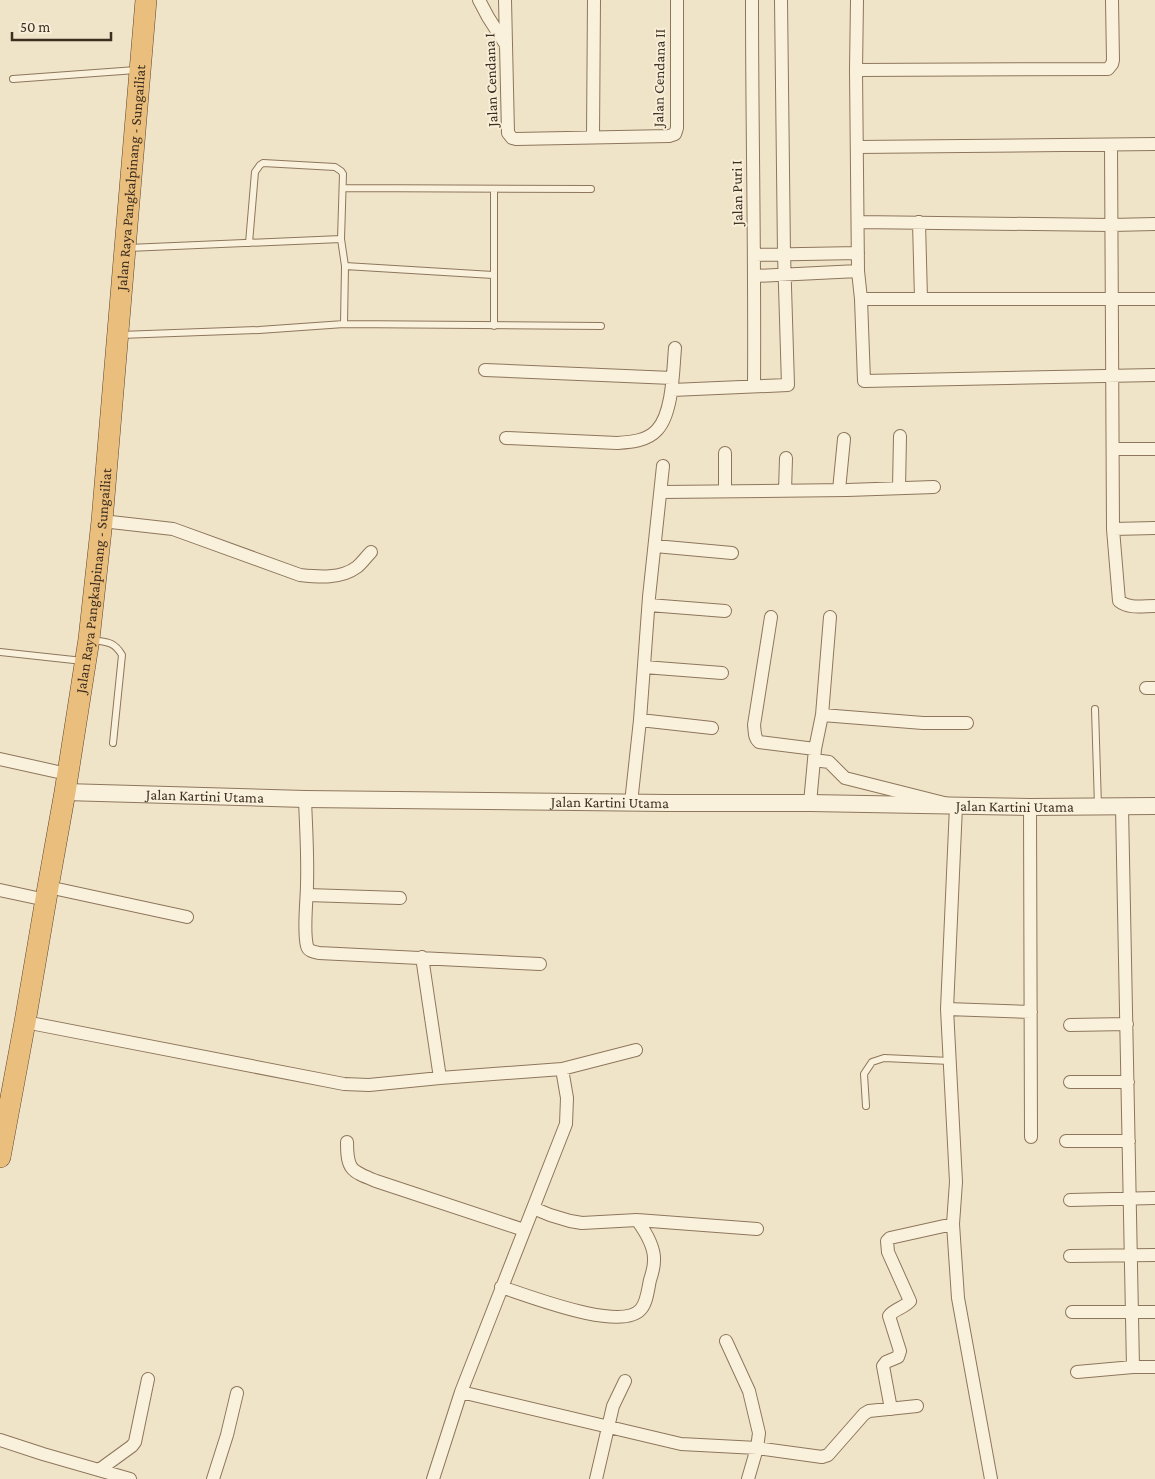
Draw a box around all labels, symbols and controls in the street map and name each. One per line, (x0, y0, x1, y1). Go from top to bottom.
scale bar (12, 10, 111, 42)
text: 50 m (20, 19, 50, 35)
street label: Jalan Cendana II (650, 29, 669, 129)
street label: Jalan Cendana I (481, 33, 502, 129)
street label: Jalan Raya Pangkalpinang - Sungailiat (113, 63, 149, 293)
street label: Jalan Puri I (728, 160, 747, 228)
street label: Jalan Raya Pangkalpinang - Sungailiat (72, 467, 115, 697)
street label: Jalan Kartini Utama (144, 786, 264, 806)
street label: Jalan Kartini Utama (549, 794, 669, 811)
street label: Jalan Kartini Utama (954, 798, 1074, 815)

